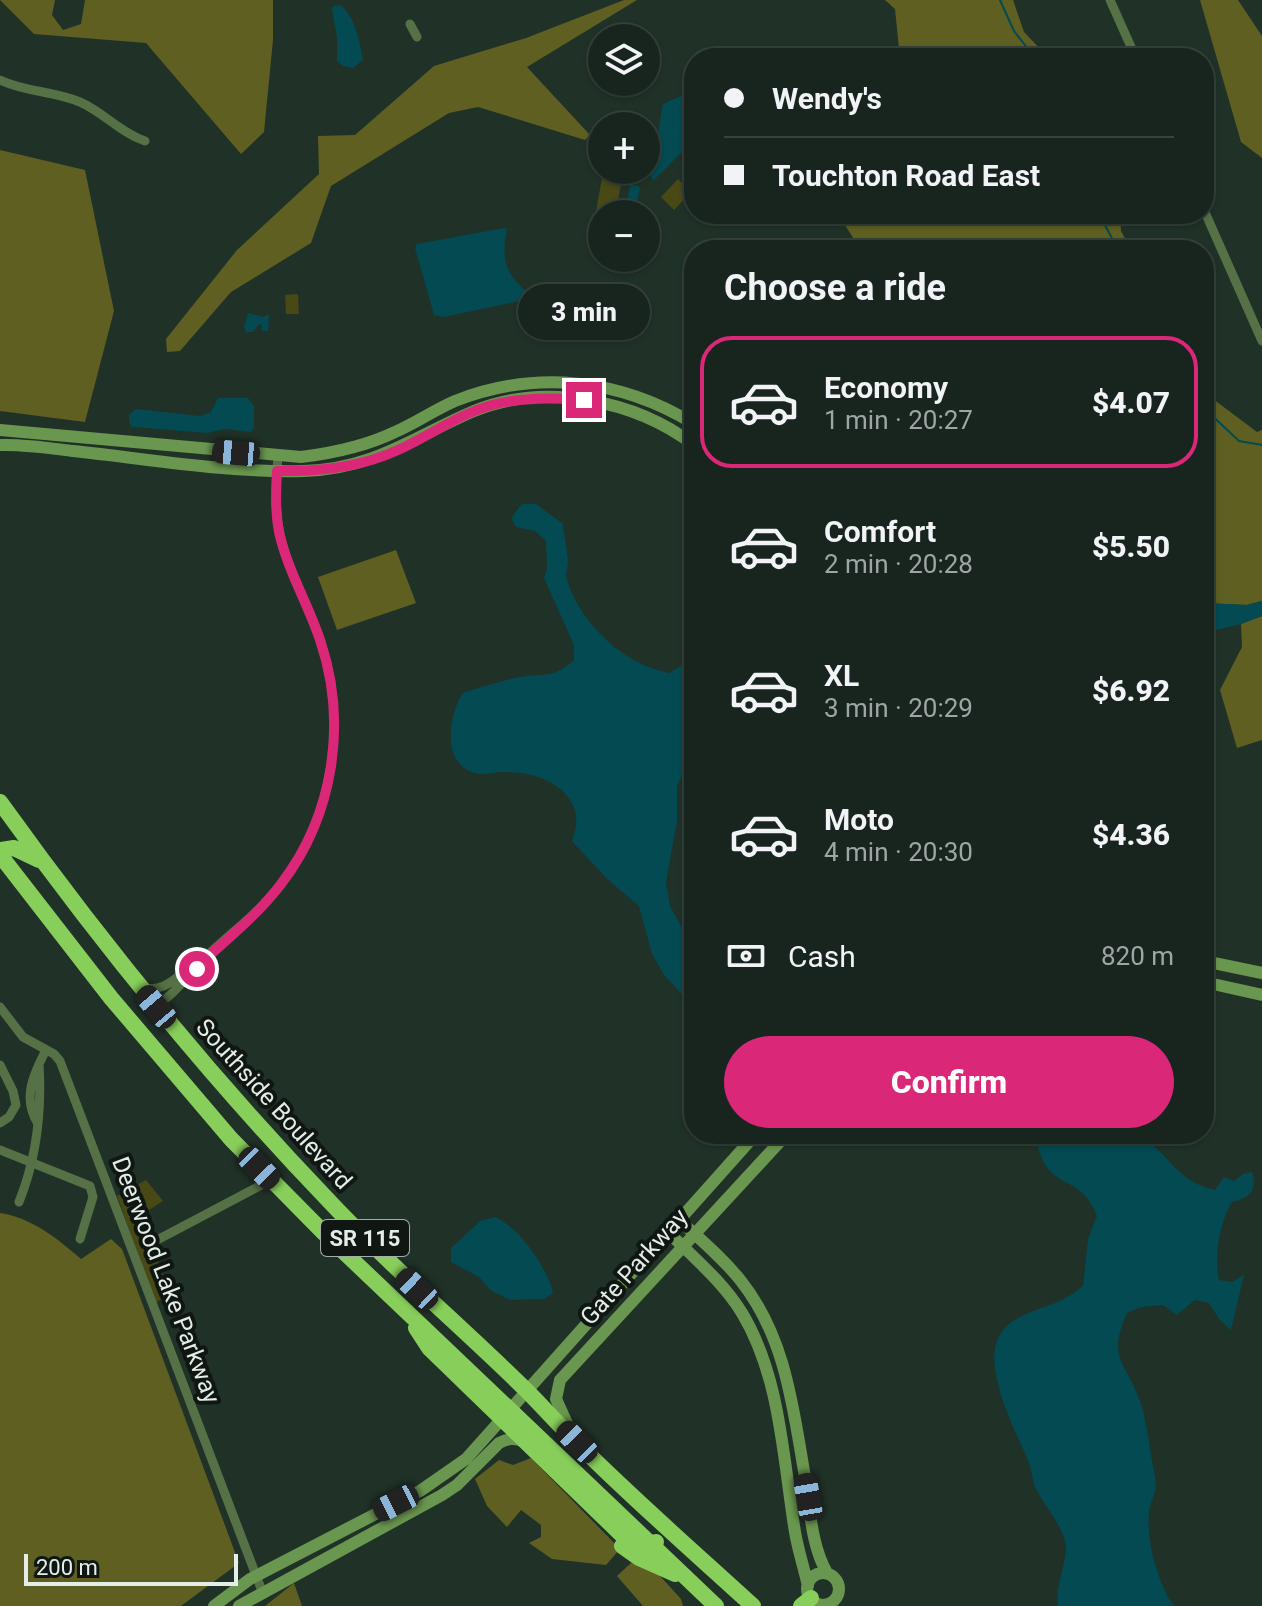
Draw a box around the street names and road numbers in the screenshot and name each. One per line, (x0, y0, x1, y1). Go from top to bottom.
street label: Southside Boulevard (190, 1013, 358, 1195)
street label: Deerwood Lake Parkway (106, 1153, 226, 1408)
street label: Gate Parkway (575, 1203, 694, 1331)
road number: SR 115 (321, 1220, 409, 1256)

